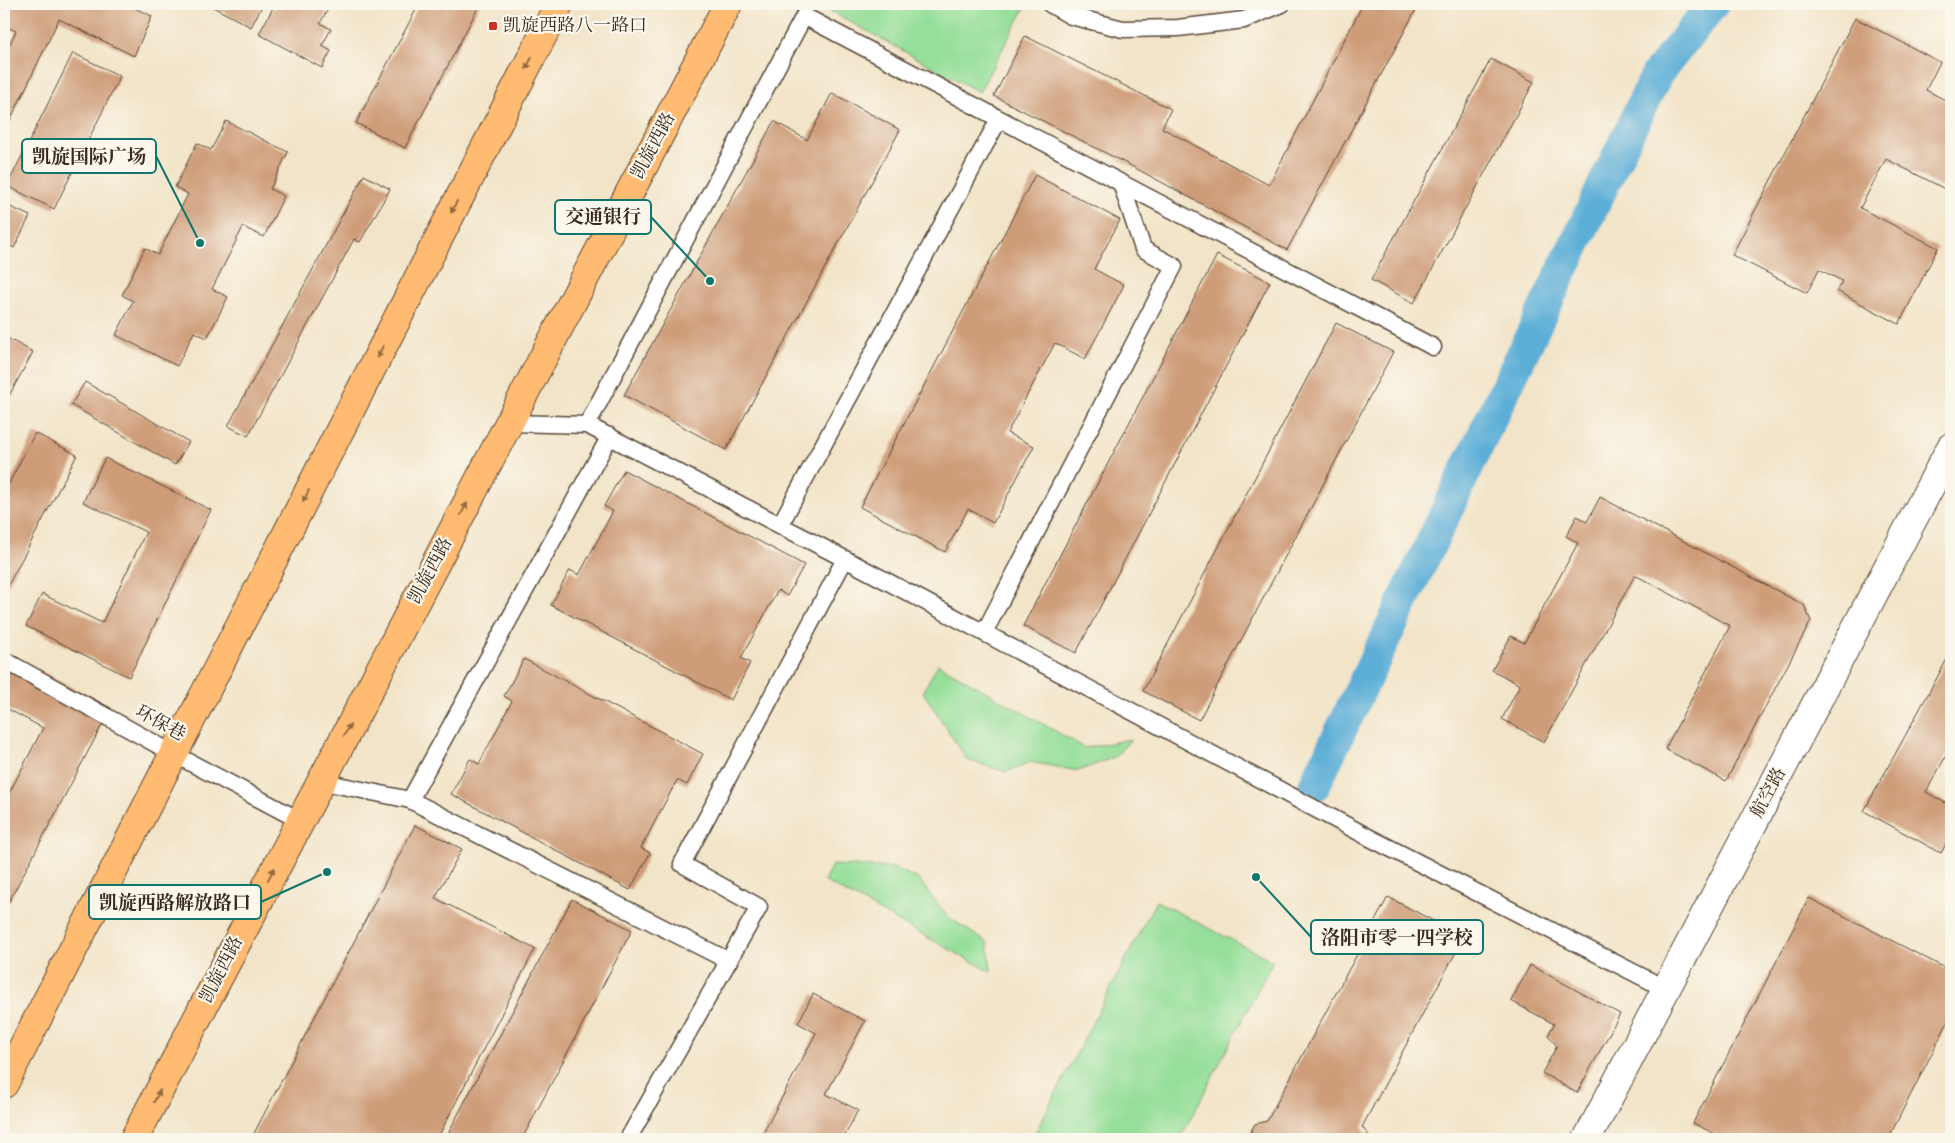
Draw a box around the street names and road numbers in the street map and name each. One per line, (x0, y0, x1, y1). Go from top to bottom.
street label: 凯旋西路 (626, 108, 682, 184)
street label: 凯旋西路 (403, 533, 459, 609)
street label: 环保巷 (130, 700, 190, 748)
street label: 航空路 (1745, 763, 1793, 823)
street label: 凯旋西路 (195, 932, 249, 1008)

